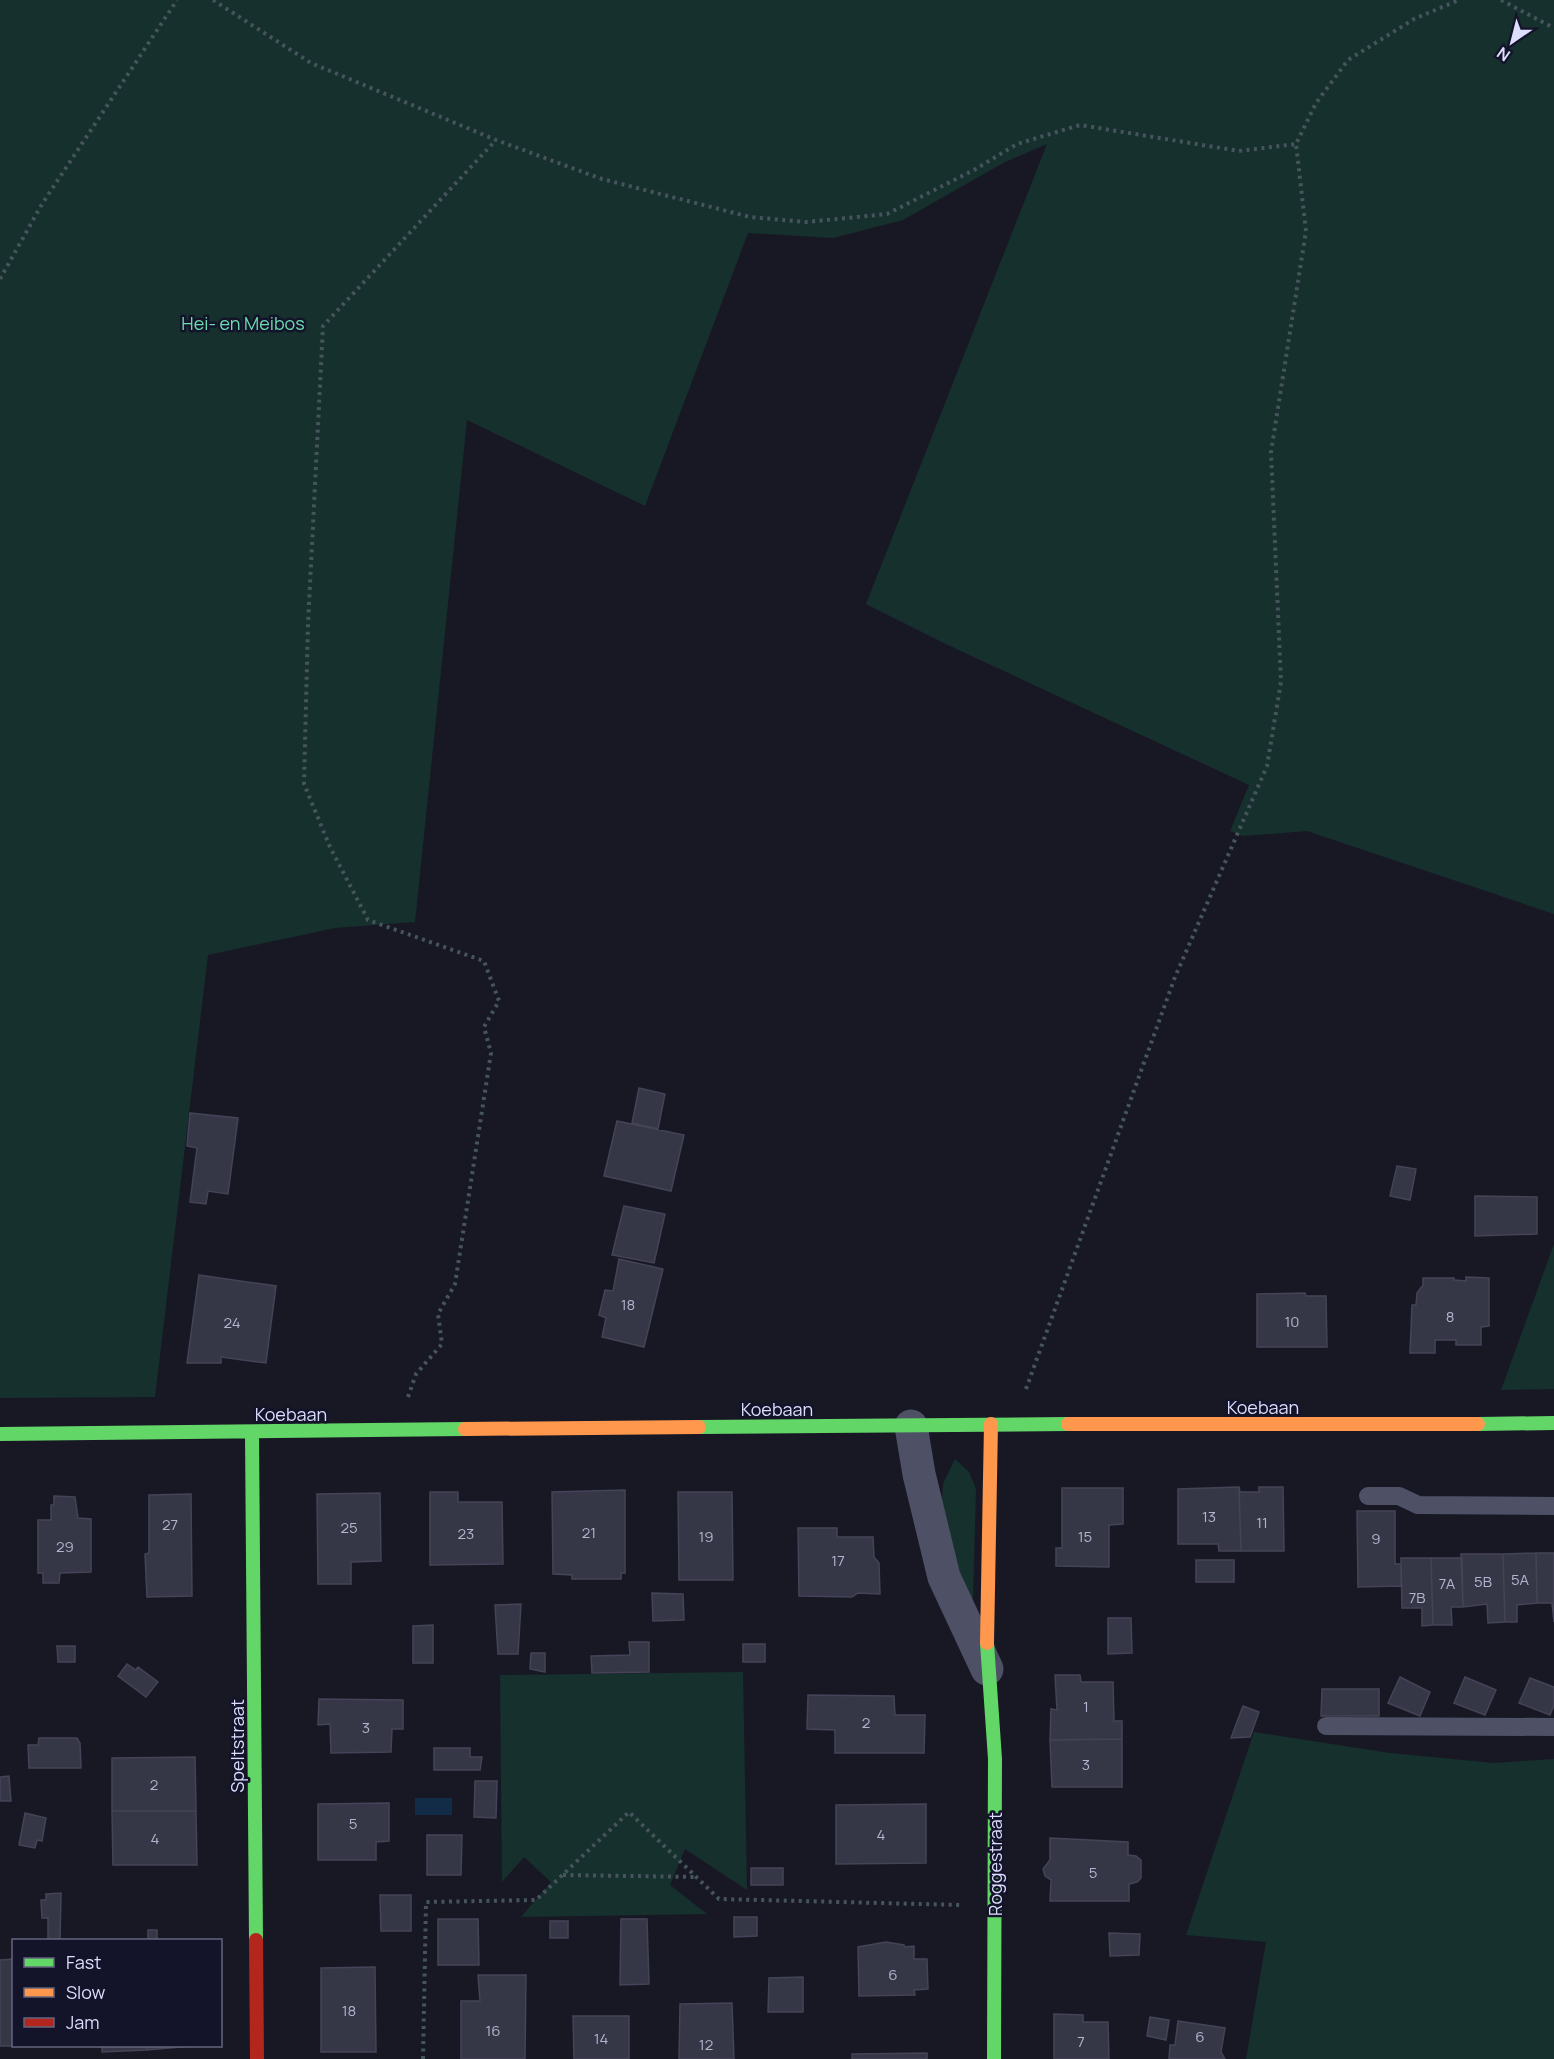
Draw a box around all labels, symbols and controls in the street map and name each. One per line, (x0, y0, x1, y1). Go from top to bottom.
north arrow (1482, 12, 1542, 72)
text: N (1492, 42, 1514, 67)
park label: Hei- en Meibos (181, 311, 305, 335)
house number: 18 (621, 1294, 635, 1315)
house number: 8 (1446, 1306, 1454, 1327)
house number: 10 (1285, 1311, 1300, 1332)
house number: 24 (223, 1312, 241, 1333)
street label: Koebaan (1227, 1395, 1299, 1419)
street label: Koebaan (741, 1397, 813, 1421)
street label: Koebaan (255, 1402, 327, 1426)
house number: 13 (1202, 1506, 1216, 1527)
house number: 11 (1256, 1512, 1268, 1533)
house number: 27 (162, 1514, 178, 1535)
house number: 25 (340, 1517, 358, 1538)
house number: 21 (582, 1522, 596, 1543)
house number: 23 (458, 1523, 474, 1544)
house number: 19 (698, 1526, 714, 1547)
house number: 15 (1078, 1526, 1092, 1547)
house number: 9 (1371, 1528, 1381, 1549)
house number: 29 (56, 1536, 74, 1557)
house number: 17 (831, 1550, 845, 1571)
house number: 5A (1511, 1569, 1530, 1590)
house number: 5B (1474, 1571, 1492, 1592)
house number: 7A (1439, 1573, 1456, 1594)
house number: 7B (1409, 1587, 1425, 1608)
house number: 1 (1083, 1696, 1089, 1717)
street label: Speltstraat (225, 1699, 249, 1793)
house number: 2 (862, 1712, 870, 1733)
house number: 3 (362, 1717, 370, 1738)
house number: 3 (1082, 1754, 1090, 1775)
house number: 2 (150, 1774, 158, 1795)
street label: Roggestraat (983, 1812, 1007, 1916)
house number: 5 (349, 1813, 357, 1834)
house number: 4 (877, 1824, 886, 1845)
house number: 4 (151, 1828, 160, 1849)
house number: 5 (1089, 1862, 1097, 1883)
legend (12, 1939, 222, 2047)
text: Fast (66, 1950, 101, 1974)
house number: 6 (888, 1964, 898, 1985)
text: Slow (66, 1980, 106, 2004)
house number: 18 (342, 2000, 356, 2021)
text: Jam (66, 2010, 100, 2034)
house number: 16 (485, 2020, 501, 2041)
house number: 6 (1195, 2026, 1205, 2047)
house number: 14 (594, 2028, 608, 2049)
house number: 7 (1077, 2031, 1085, 2052)
house number: 12 (699, 2034, 713, 2055)

